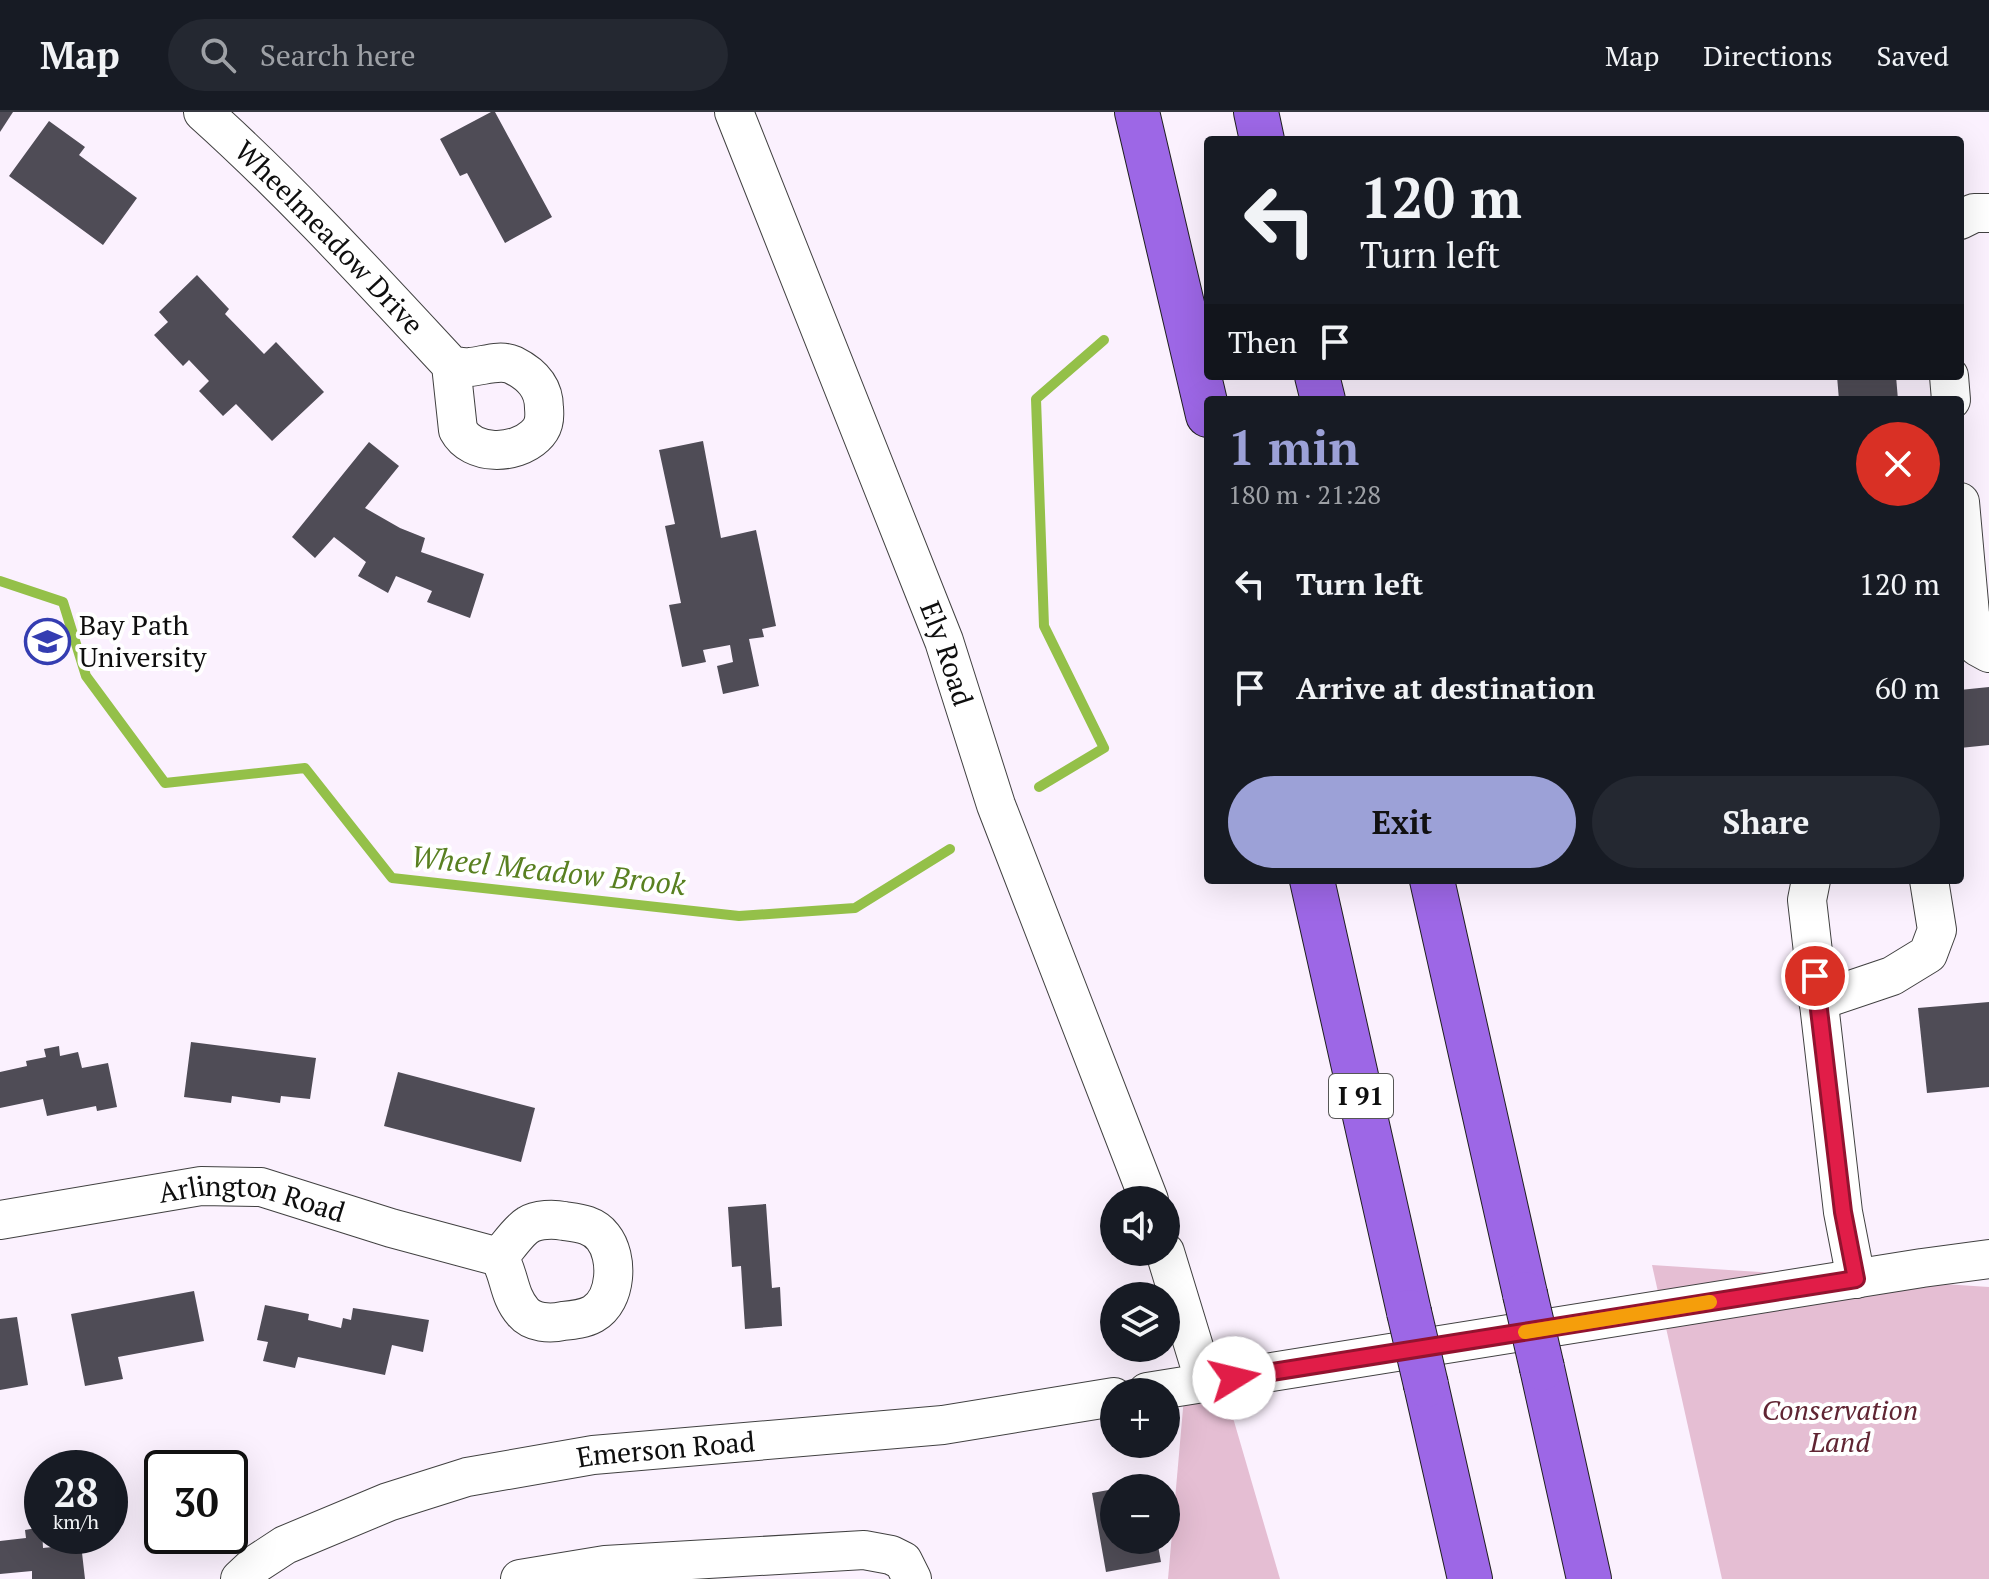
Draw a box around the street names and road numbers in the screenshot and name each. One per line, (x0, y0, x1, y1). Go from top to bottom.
street label: Wheelmeadow Drive (227, 132, 432, 342)
street label: Ely Road (912, 596, 982, 710)
road number: I 91 (1329, 1074, 1393, 1118)
street label: Arlington Road (156, 1167, 350, 1230)
street label: Emerson Road (574, 1422, 756, 1476)

